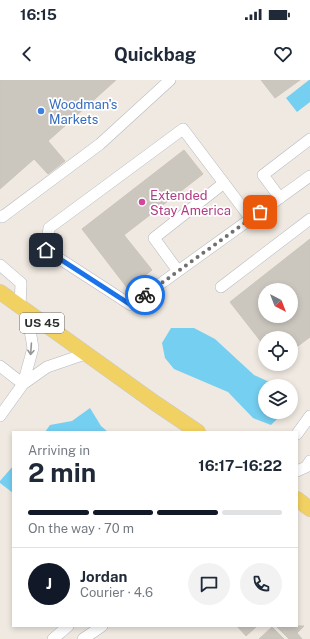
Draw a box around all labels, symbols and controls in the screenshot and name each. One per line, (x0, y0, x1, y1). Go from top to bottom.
text: 16:15 (20, 6, 57, 23)
icon: back (16, 43, 38, 65)
icon: heart (272, 43, 294, 65)
text: Quickbag (114, 44, 196, 65)
place label: Woodman's Markets (49, 97, 117, 127)
marker: Woodman's Markets (36, 106, 46, 116)
place label: Extended Stay America (150, 188, 231, 218)
pin (243, 195, 277, 229)
marker: Extended Stay America (137, 197, 147, 207)
icon: bag (249, 201, 271, 223)
pin (29, 233, 63, 267)
icon: home (35, 239, 57, 261)
courier (125, 275, 165, 315)
north arrow (258, 283, 298, 323)
map controls (258, 283, 298, 419)
icon: bike (134, 284, 156, 306)
road number: US 45 (20, 313, 64, 333)
button: locate (258, 331, 298, 371)
one-way arrow (28, 342, 35, 355)
button: layers (258, 379, 298, 419)
text: Arriving in (28, 443, 90, 458)
text: 2 min (28, 457, 96, 488)
text: 16:17–16:22 (198, 457, 282, 474)
text: On the way · 70 m (28, 521, 134, 536)
button: chat (188, 563, 230, 605)
button: phone (240, 563, 282, 605)
text: Jordan (80, 568, 127, 585)
text: J (46, 575, 52, 592)
text: Courier · 4.6 (80, 585, 153, 600)

